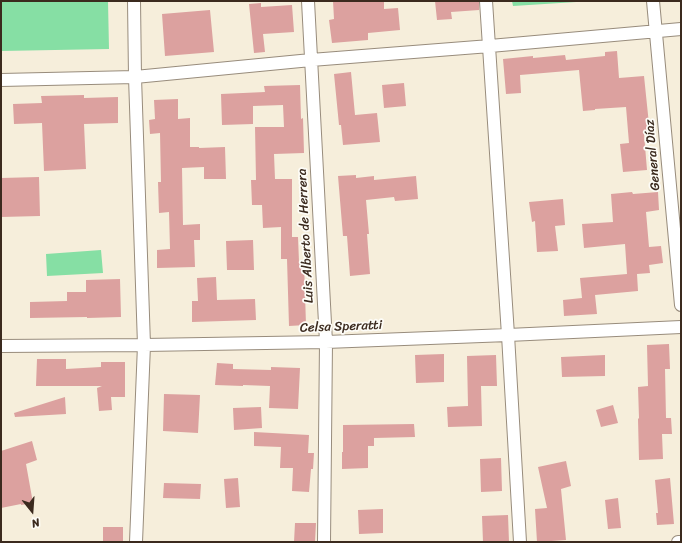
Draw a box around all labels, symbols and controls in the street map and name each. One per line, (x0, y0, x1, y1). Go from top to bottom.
street label: General Díaz (642, 119, 664, 191)
street label: Luis Alberto de Herrera (295, 168, 317, 304)
street label: Celsa Speratti (300, 318, 382, 336)
north arrow (12, 491, 52, 531)
text: N (29, 513, 42, 533)

